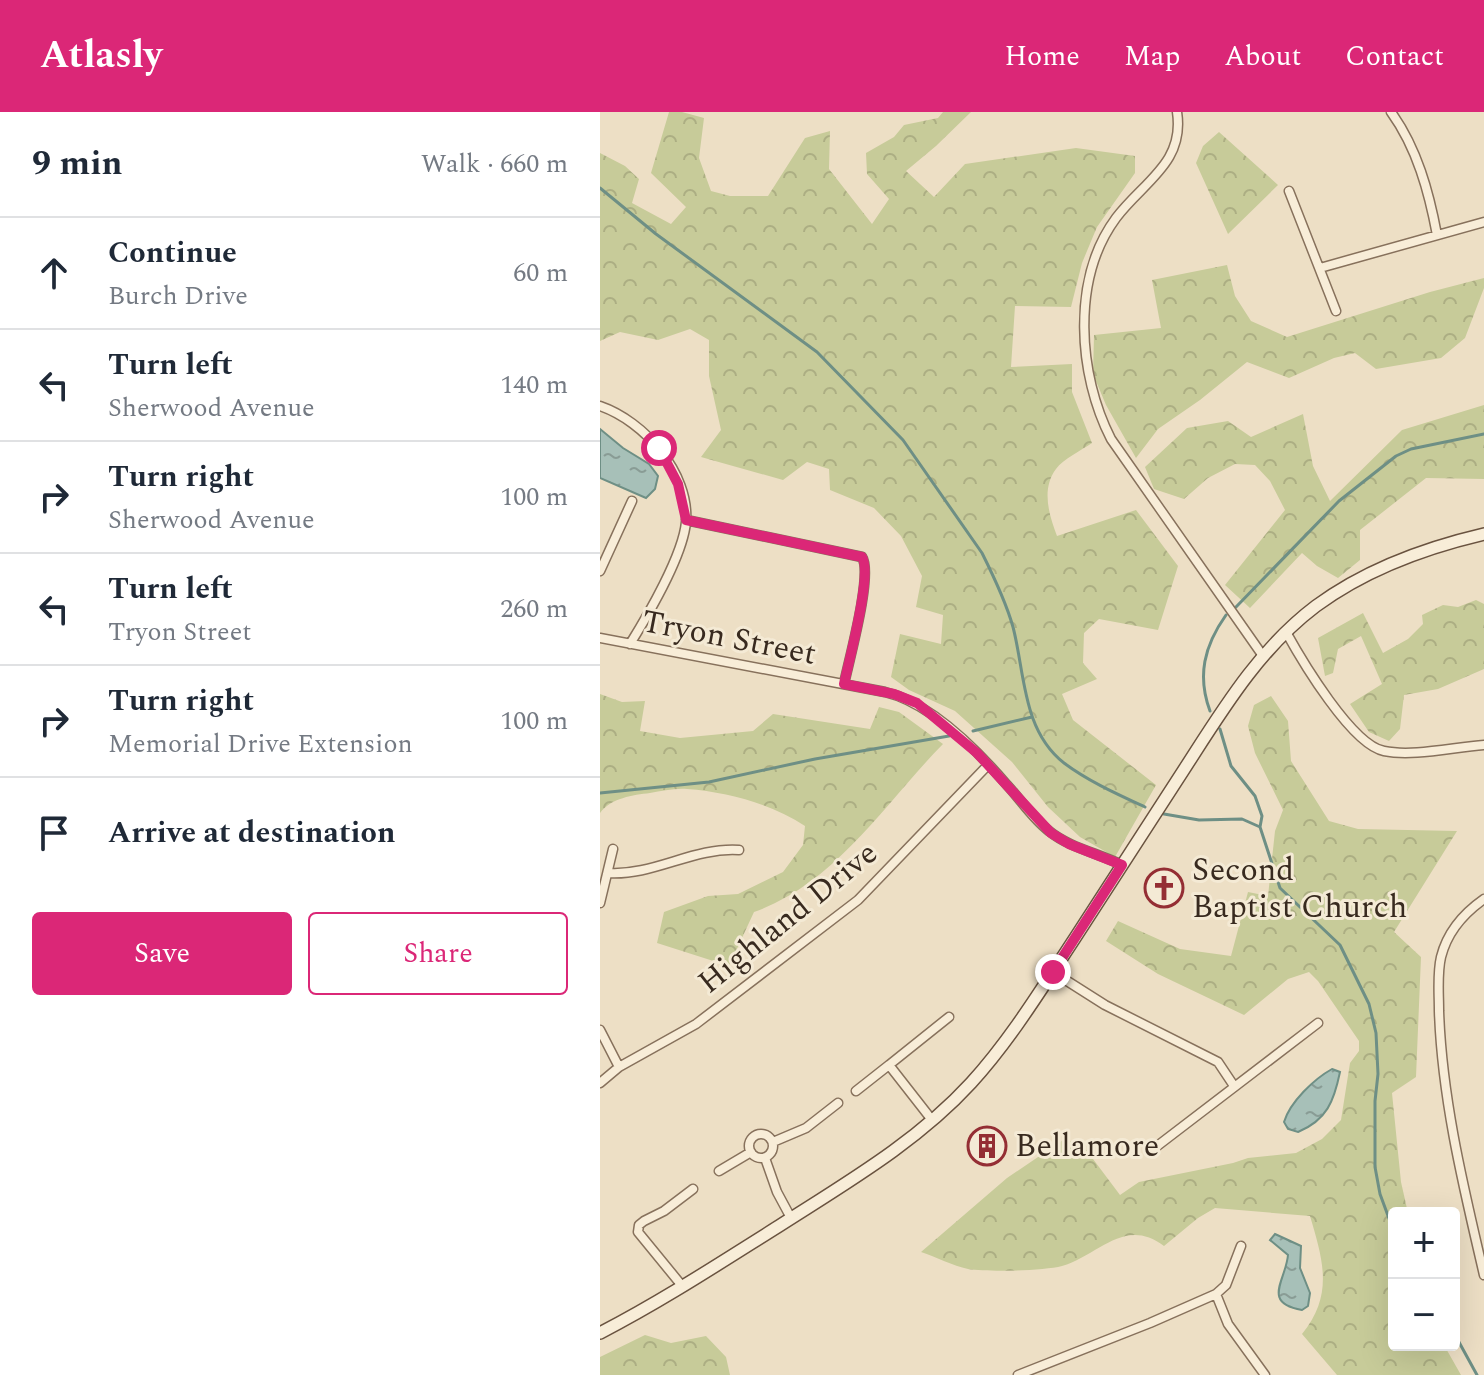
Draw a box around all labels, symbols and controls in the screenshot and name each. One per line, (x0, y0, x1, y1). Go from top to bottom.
text: Atlasly (40, 27, 162, 85)
text: Home (1004, 35, 1080, 78)
text: Map (1124, 35, 1180, 78)
text: About (1224, 35, 1301, 78)
text: Contact (1345, 35, 1444, 78)
text: 9 min (32, 138, 122, 190)
text: Walk · 660 m (421, 144, 568, 184)
text: Continue (108, 230, 237, 276)
icon: ahead (32, 251, 76, 295)
text: 60 m (513, 253, 568, 293)
text: Burch Drive (108, 276, 248, 316)
text: Turn left (108, 342, 233, 388)
icon: left (32, 363, 76, 407)
text: 140 m (500, 365, 568, 405)
text: Sherwood Avenue (108, 388, 315, 428)
route start (641, 430, 677, 466)
text: Turn right (108, 454, 254, 500)
icon: right (32, 475, 76, 519)
text: 100 m (500, 477, 568, 517)
text: Sherwood Avenue (108, 500, 315, 540)
text: Turn left (108, 566, 233, 612)
icon: left (32, 587, 76, 631)
text: 260 m (500, 589, 568, 629)
street label: Tryon Street (638, 597, 820, 679)
text: Tryon Street (108, 612, 251, 652)
text: Turn right (108, 678, 254, 724)
icon: right (32, 699, 76, 743)
text: 100 m (500, 701, 568, 741)
text: Memorial Drive Extension (108, 724, 413, 764)
text: Arrive at destination (108, 810, 395, 856)
icon: arrive (32, 811, 76, 855)
street label: Highland Drive (687, 830, 889, 1006)
place label: Second Baptist Church (1192, 846, 1408, 932)
church icon: Second Baptist Church (1143, 867, 1185, 909)
button: Save (32, 912, 292, 995)
button: Share (308, 912, 568, 995)
route end (1035, 954, 1071, 990)
place label: Bellamore (1015, 1122, 1159, 1171)
building icon: Bellamore (966, 1125, 1008, 1167)
map controls (1388, 1207, 1460, 1351)
button: + (1388, 1207, 1460, 1279)
button: − (1388, 1279, 1460, 1351)

